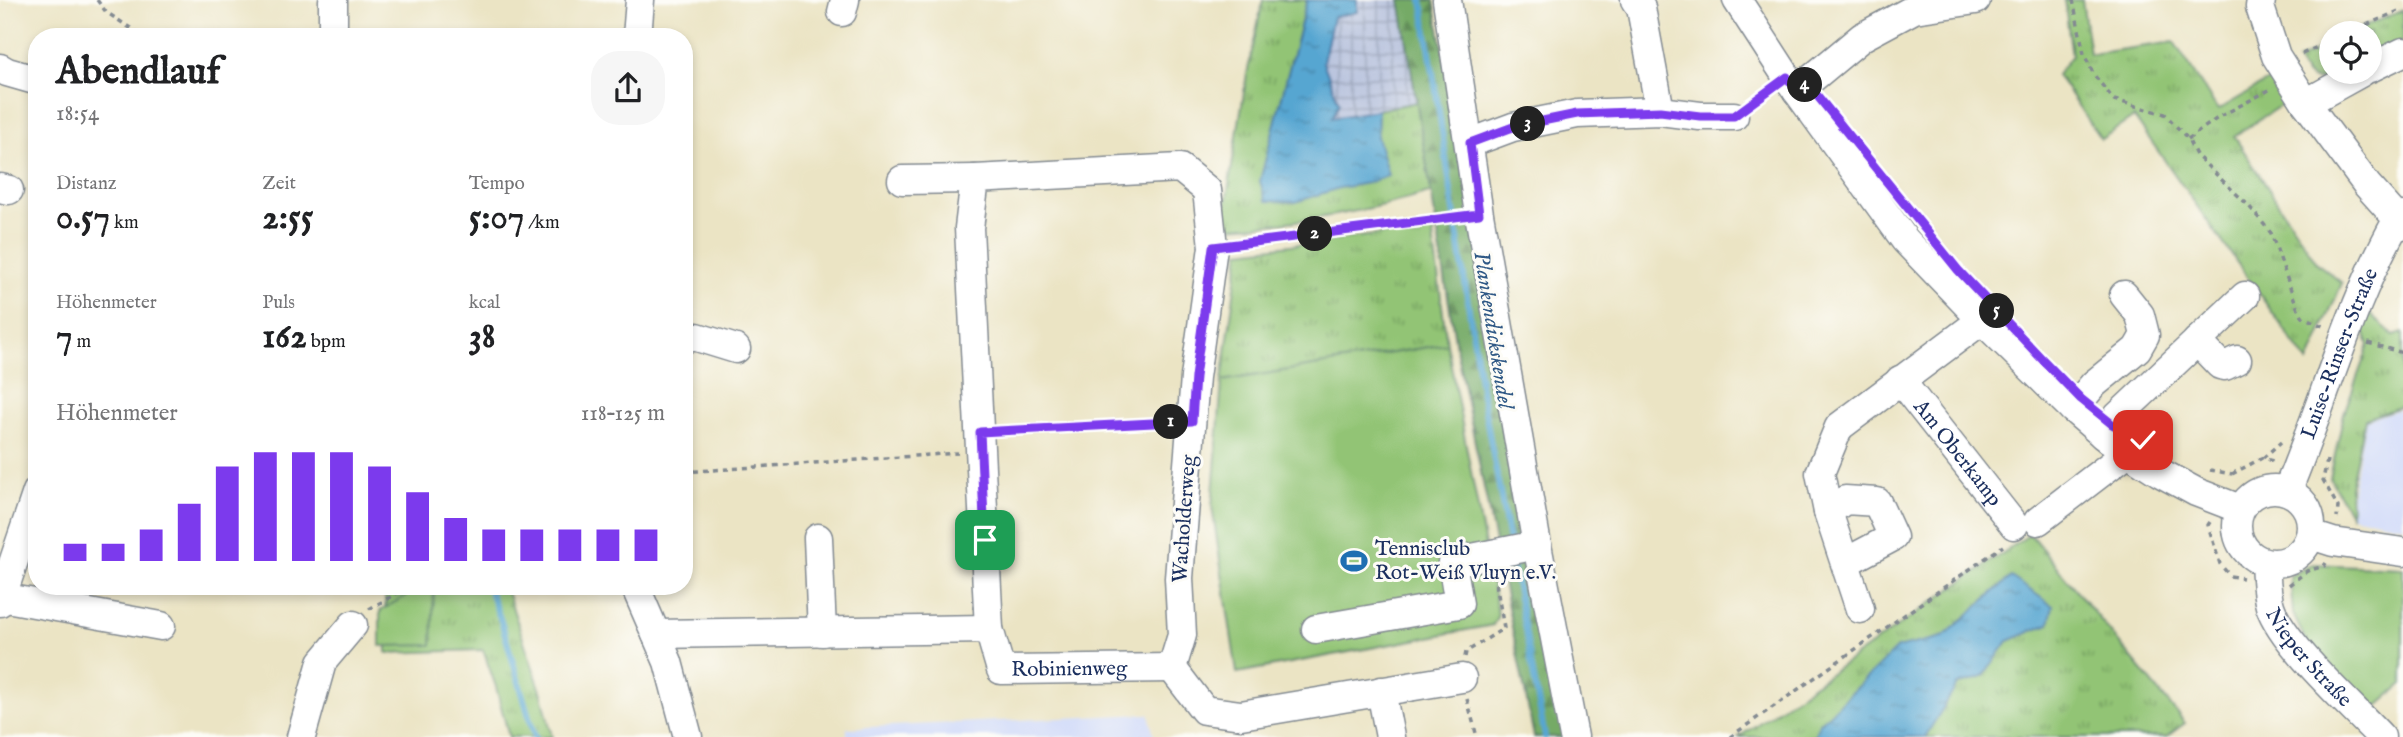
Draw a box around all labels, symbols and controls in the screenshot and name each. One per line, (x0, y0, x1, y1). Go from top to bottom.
map controls (2319, 21, 2382, 84)
button: locate (2319, 21, 2382, 84)
text: Abendlauf (56, 49, 220, 97)
button: share (591, 51, 665, 125)
pin: 4 (1787, 68, 1822, 102)
text: 4 (1800, 72, 1809, 96)
text: 18:54 (56, 99, 99, 128)
pin: 3 (1510, 106, 1546, 142)
text: 3 (1524, 111, 1531, 135)
text: Distanz (56, 172, 117, 196)
text: Zeit (262, 172, 296, 196)
text: Tempo (469, 172, 525, 196)
text: 0.57 (56, 196, 110, 241)
text: 2:55 (262, 196, 313, 241)
text: 5:07 (469, 196, 524, 241)
text: km (110, 211, 139, 235)
text: /km (524, 211, 560, 235)
pin: 2 (1298, 216, 1332, 252)
text: 2 (1310, 221, 1319, 245)
water label: Plankendickskendel (1466, 249, 1520, 412)
street label: Luise-Rinser-Straße (2295, 264, 2385, 443)
text: Höhenmeter (56, 291, 157, 315)
text: Puls (262, 291, 295, 315)
text: kcal (469, 291, 500, 315)
pin: 5 (1980, 294, 2014, 328)
text: 5 (1993, 298, 2000, 322)
text: 7 (56, 315, 72, 360)
text: 162 (262, 315, 307, 360)
text: 38 (469, 315, 495, 360)
text: m (72, 330, 91, 354)
text: bpm (307, 330, 346, 354)
street label: Am Oberkamp (1906, 393, 2008, 512)
text: Höhenmeter (56, 399, 178, 428)
text: 118–125 m (581, 399, 665, 428)
pin: 1 (1154, 404, 1188, 440)
text: 1 (1167, 409, 1174, 433)
pin (2113, 410, 2173, 470)
icon: check (2124, 421, 2162, 459)
street label: Wacholderweg (1167, 454, 1203, 584)
pin (955, 510, 1015, 570)
icon: arrive (966, 521, 1004, 559)
place label: Tennisclub Rot-Weiß Vluyn e.V. (1375, 536, 1556, 587)
sports icon: Tennisclub Rot-Weiß Vluyn e.V. (1339, 546, 1369, 576)
street label: Nieper Straße (2259, 603, 2358, 713)
street label: Robinienweg (1011, 655, 1128, 683)

